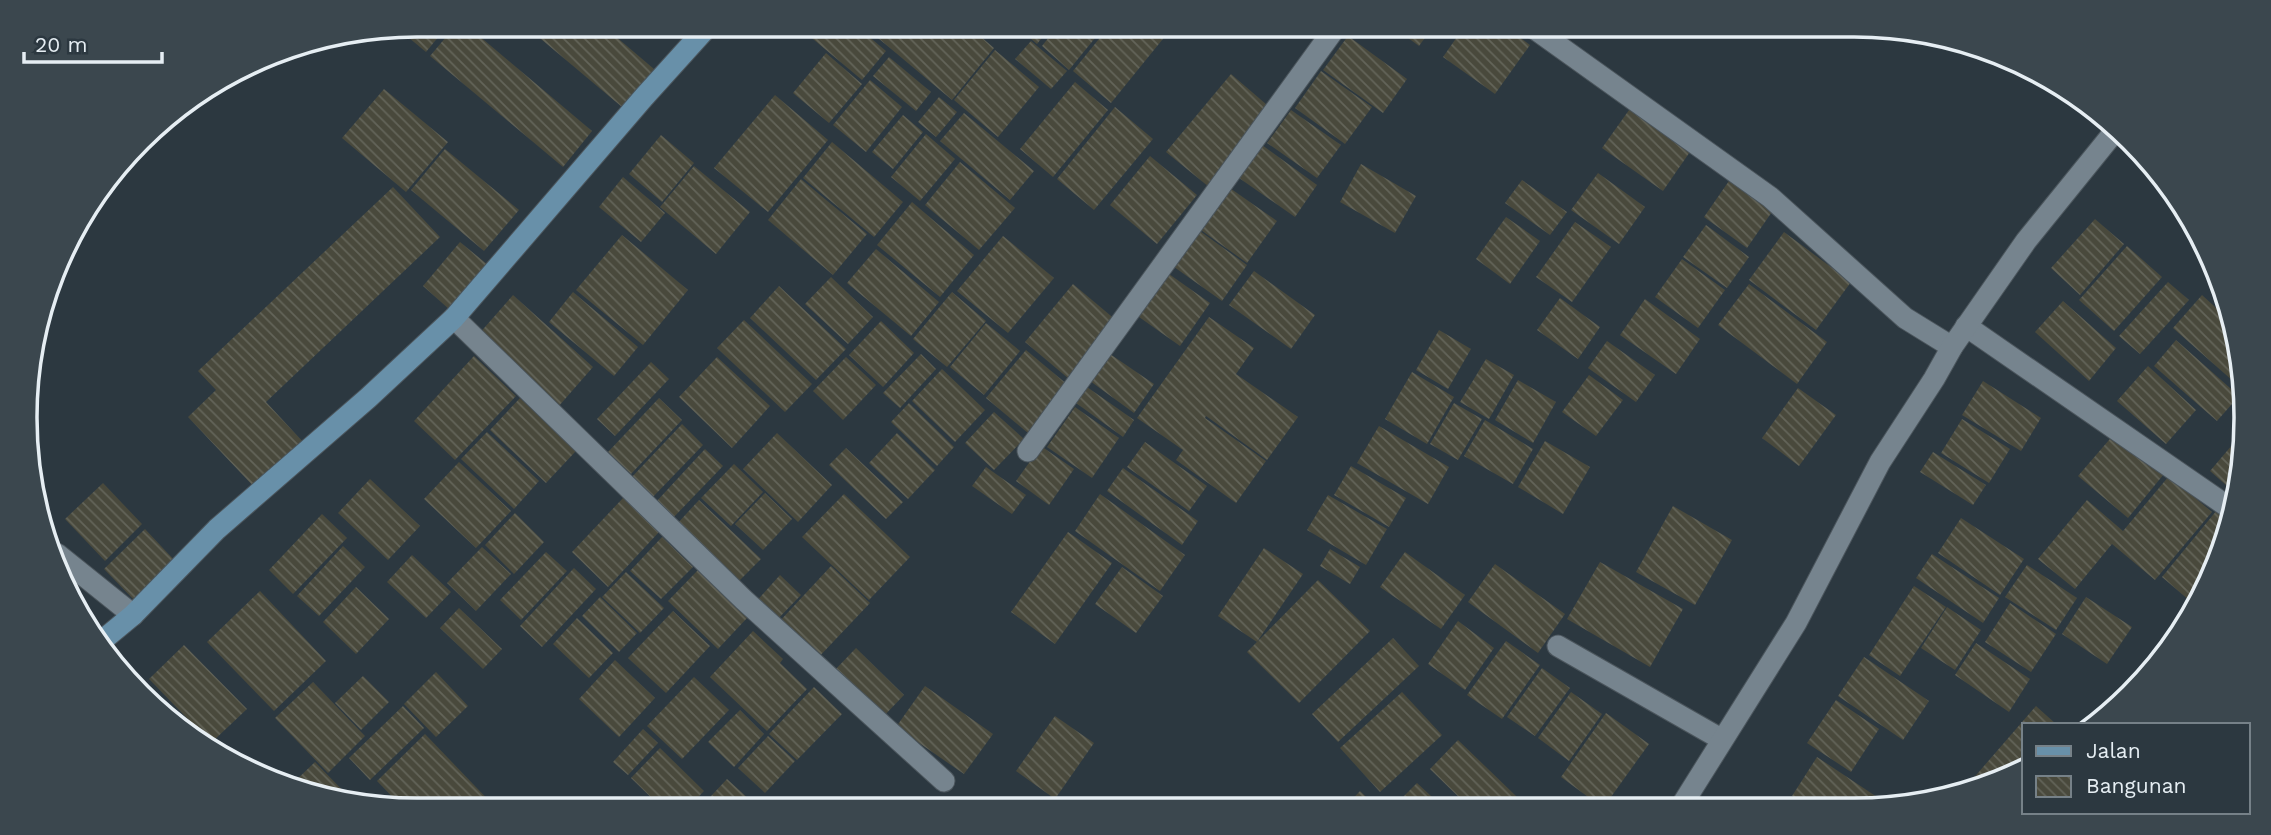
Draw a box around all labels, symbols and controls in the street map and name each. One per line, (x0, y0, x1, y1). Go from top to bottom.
scale bar (24, 21, 163, 65)
text: 20 m (35, 32, 87, 57)
legend (2022, 723, 2250, 814)
text: Jalan (2086, 738, 2141, 763)
text: Bangunan (2086, 773, 2187, 798)

